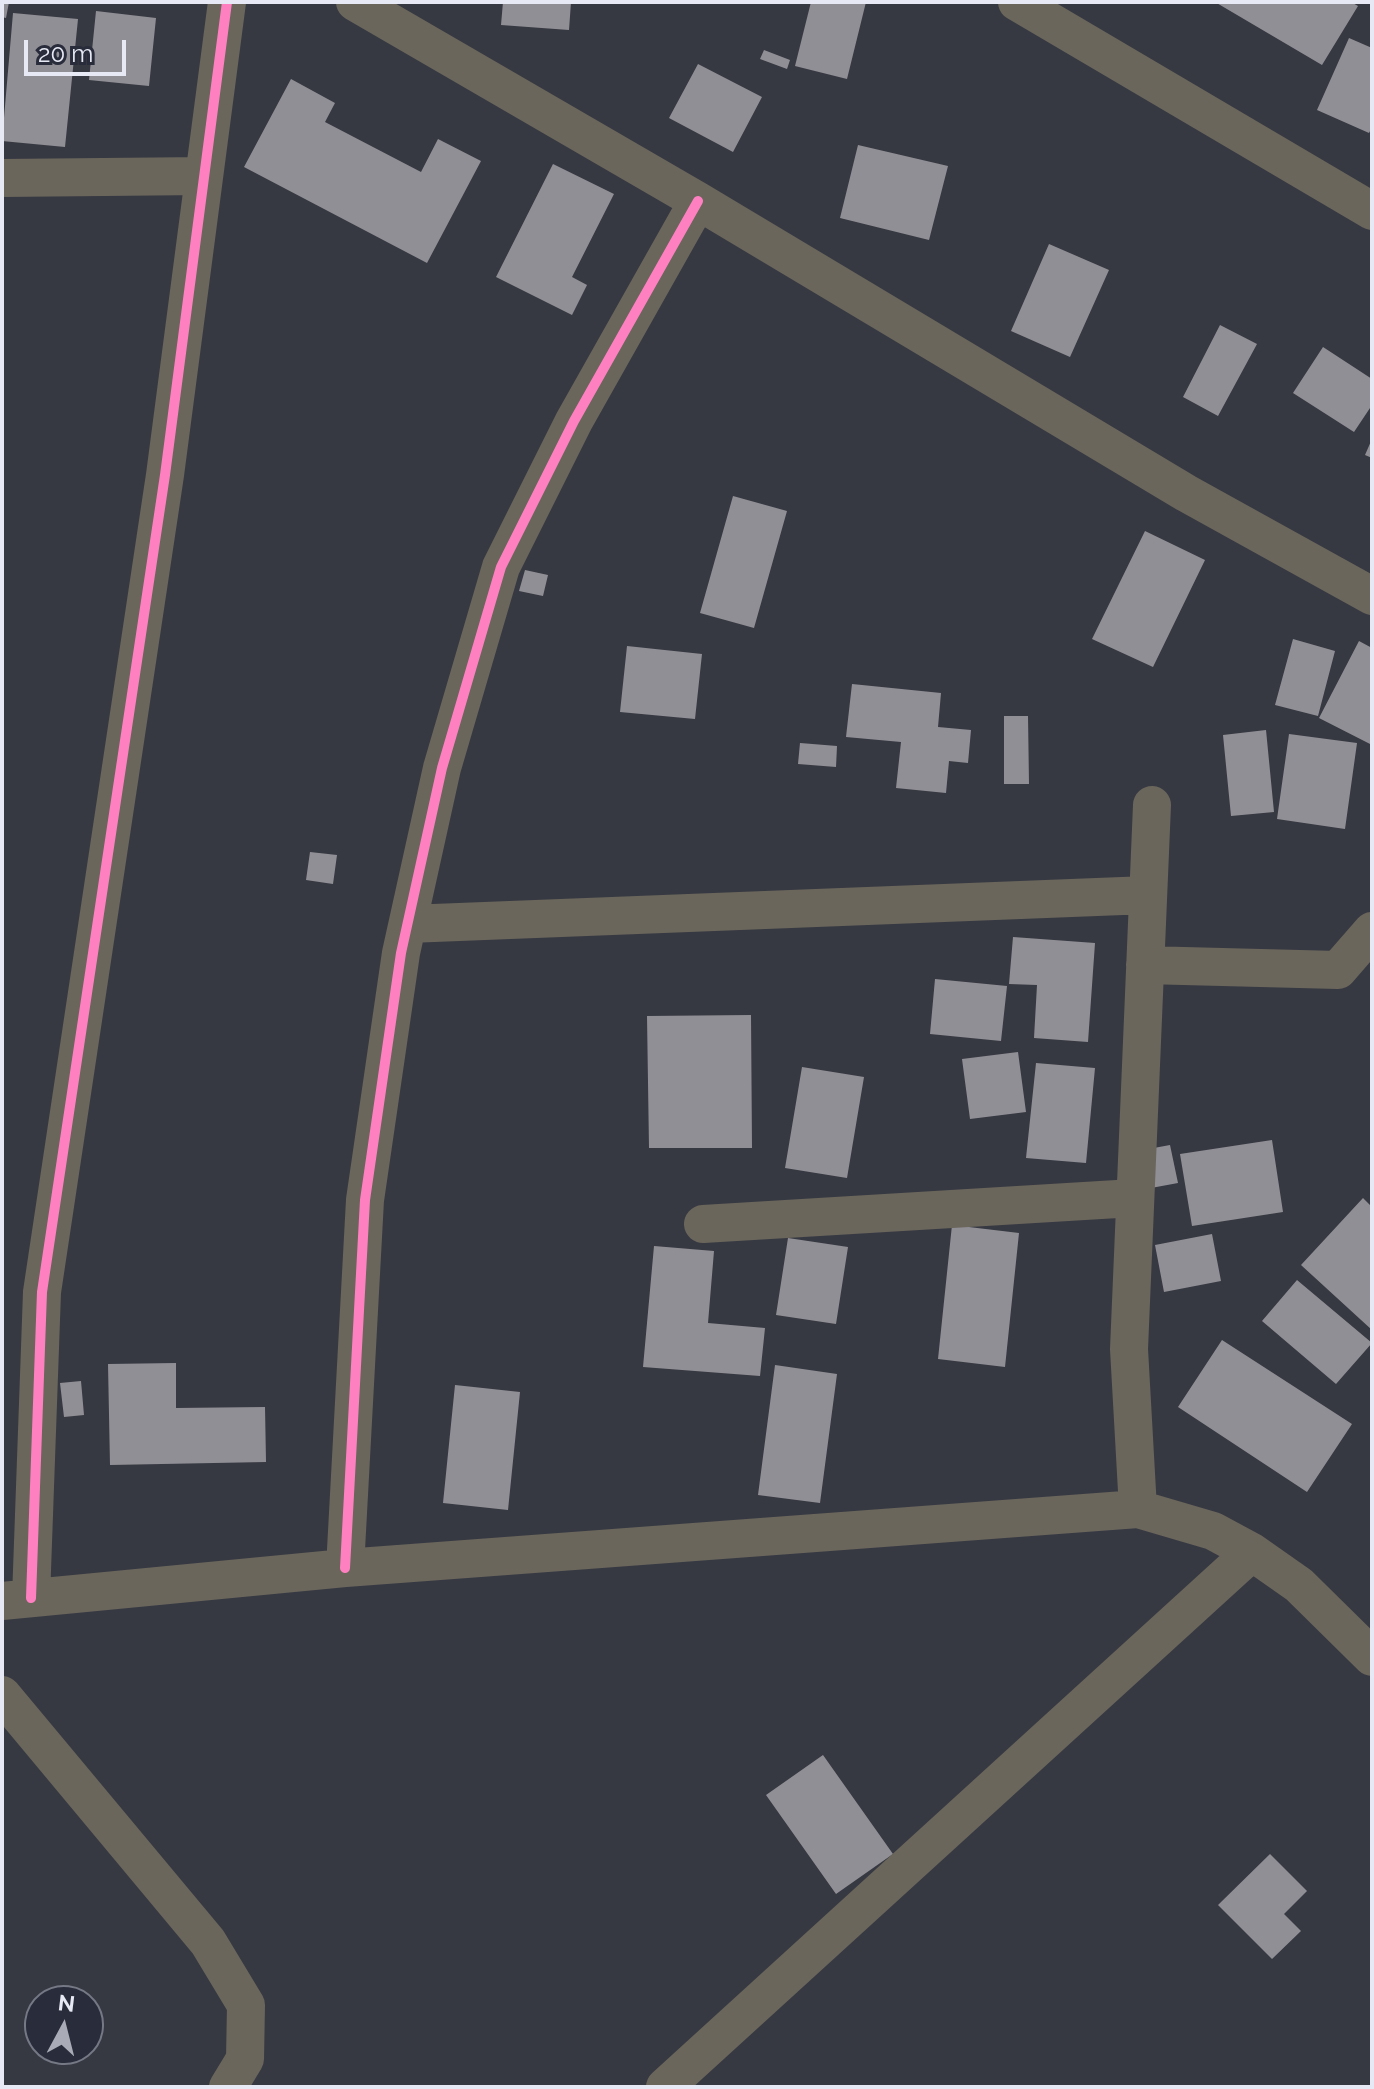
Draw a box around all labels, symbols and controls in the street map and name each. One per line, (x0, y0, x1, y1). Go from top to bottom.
scale bar (28, 24, 130, 74)
text: 20 m (38, 39, 93, 68)
north arrow (24, 1985, 104, 2065)
text: N (57, 1989, 77, 2017)

